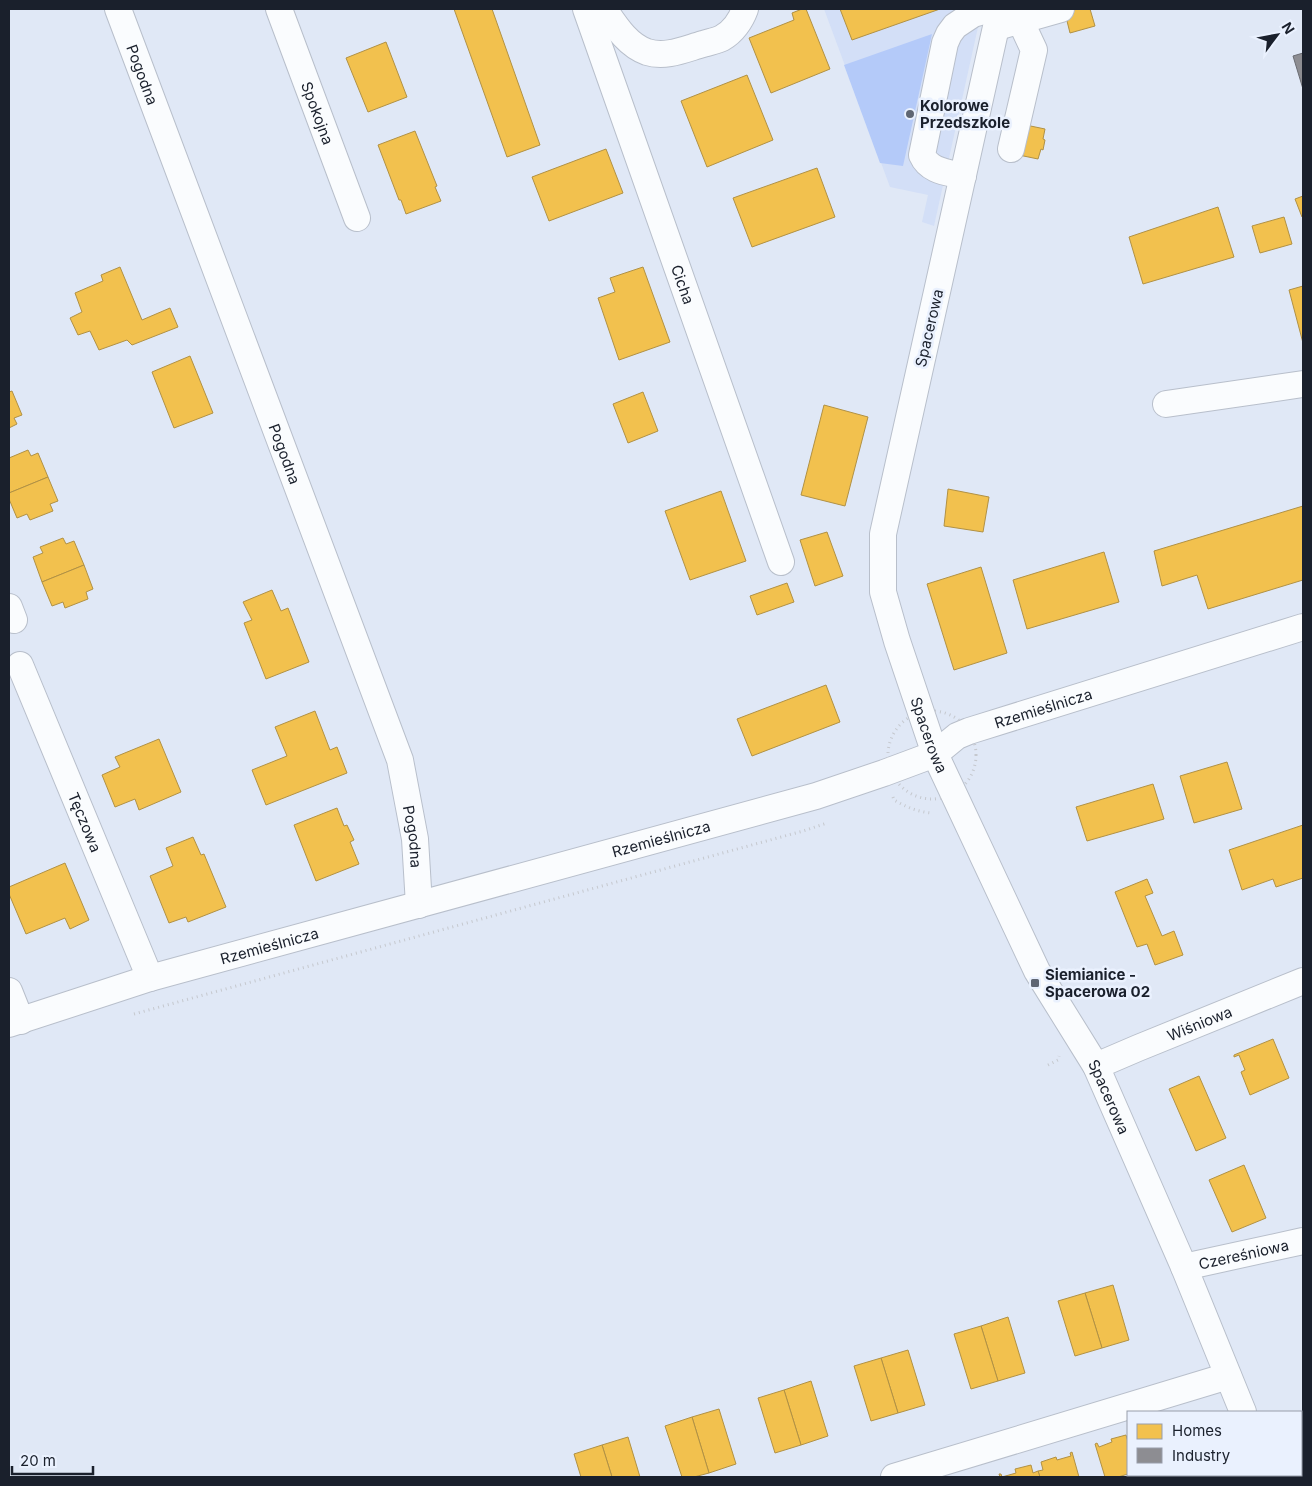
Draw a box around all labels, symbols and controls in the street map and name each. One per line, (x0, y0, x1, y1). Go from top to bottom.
north arrow (1252, 10, 1302, 60)
text: N (1278, 19, 1298, 37)
street label: Pogodna (123, 42, 163, 107)
street label: Spokojna (297, 79, 338, 147)
place label: Kolorowe Przedszkole (920, 96, 1010, 132)
marker: Kolorowe Przedszkole (904, 108, 916, 120)
street label: Cicha (667, 262, 699, 307)
street label: Spacerowa (911, 287, 947, 369)
street label: Pogodna (265, 421, 305, 487)
street label: Rzemieślnicza (992, 684, 1094, 732)
street label: Spacerowa (907, 694, 952, 776)
street label: Tęczowa (64, 789, 106, 855)
street label: Pogodna (399, 804, 426, 869)
street label: Rzemieślnicza (610, 816, 712, 861)
street label: Rzemieślnicza (218, 923, 321, 968)
place label: Siemianice - Spacerowa 02 (1045, 965, 1150, 1001)
marker: Siemianice - Spacerowa 02 (1029, 977, 1041, 989)
street label: Wiśniowa (1164, 1001, 1235, 1045)
street label: Spacerowa (1085, 1055, 1134, 1137)
street label: Czereśniowa (1197, 1235, 1290, 1273)
legend (1127, 1411, 1302, 1476)
text: Homes (1172, 1421, 1222, 1440)
scale bar (12, 1444, 94, 1476)
text: Industry (1172, 1446, 1231, 1465)
text: 20 m (20, 1451, 56, 1470)

